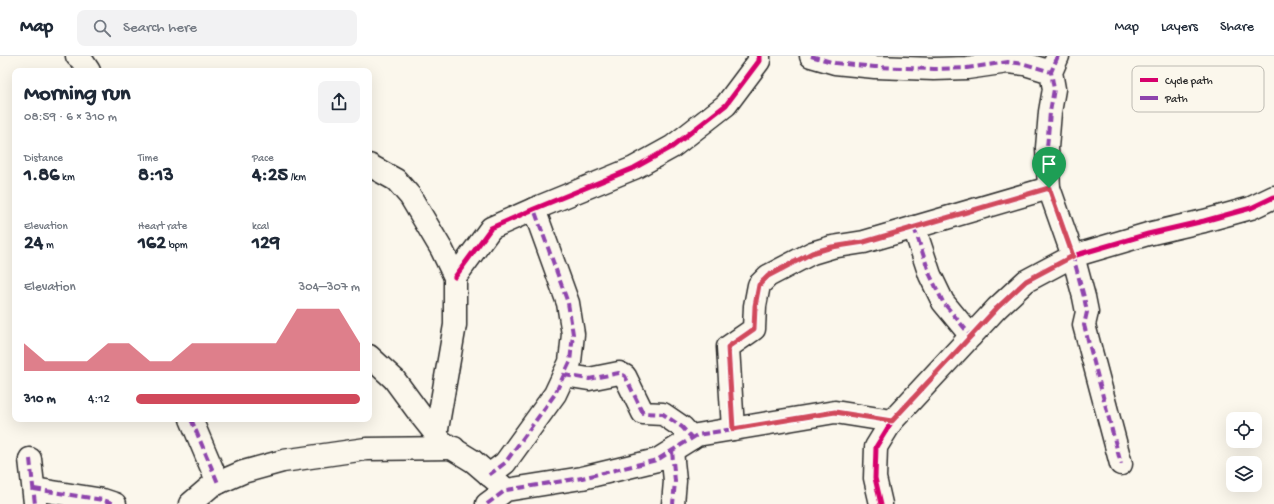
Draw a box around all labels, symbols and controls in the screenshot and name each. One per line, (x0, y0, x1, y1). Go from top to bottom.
search box (77, 10, 357, 46)
text: Map (20, 16, 53, 39)
icon: search (91, 17, 113, 39)
text: Search here (123, 19, 197, 37)
text: Map (1115, 19, 1139, 36)
text: Layers (1161, 19, 1198, 36)
text: Share (1220, 19, 1254, 36)
legend (1132, 66, 1264, 112)
text: Cycle path (1165, 76, 1213, 88)
button: share (318, 81, 360, 123)
text: Morning run (24, 82, 130, 108)
text: Path (1164, 94, 1188, 106)
text: 08:59 · 6 × 310 m (24, 110, 117, 125)
pin (1032, 147, 1066, 188)
text: Distance (24, 153, 63, 165)
text: Time (138, 153, 158, 165)
text: Pace (252, 153, 274, 165)
icon: arrive (1038, 153, 1060, 175)
text: 1.86 (24, 165, 59, 188)
text: 8:13 (138, 165, 174, 188)
text: 4:25 (252, 165, 288, 188)
text: km (59, 172, 75, 184)
text: /km (288, 172, 306, 184)
text: Elevation (24, 221, 68, 233)
text: Heart rate (138, 221, 187, 233)
text: kcal (252, 221, 269, 233)
text: 24 (24, 233, 43, 256)
text: 162 (138, 233, 166, 256)
text: 129 (252, 233, 280, 256)
text: m (43, 240, 54, 252)
text: bpm (166, 240, 188, 252)
text: Elevation (24, 280, 76, 295)
text: 304–307 m (299, 280, 360, 295)
text: 310 m (24, 392, 56, 407)
text: 4:12 (88, 392, 110, 407)
map controls (1226, 412, 1262, 492)
button: locate (1226, 412, 1262, 448)
button: layers (1226, 456, 1262, 492)

